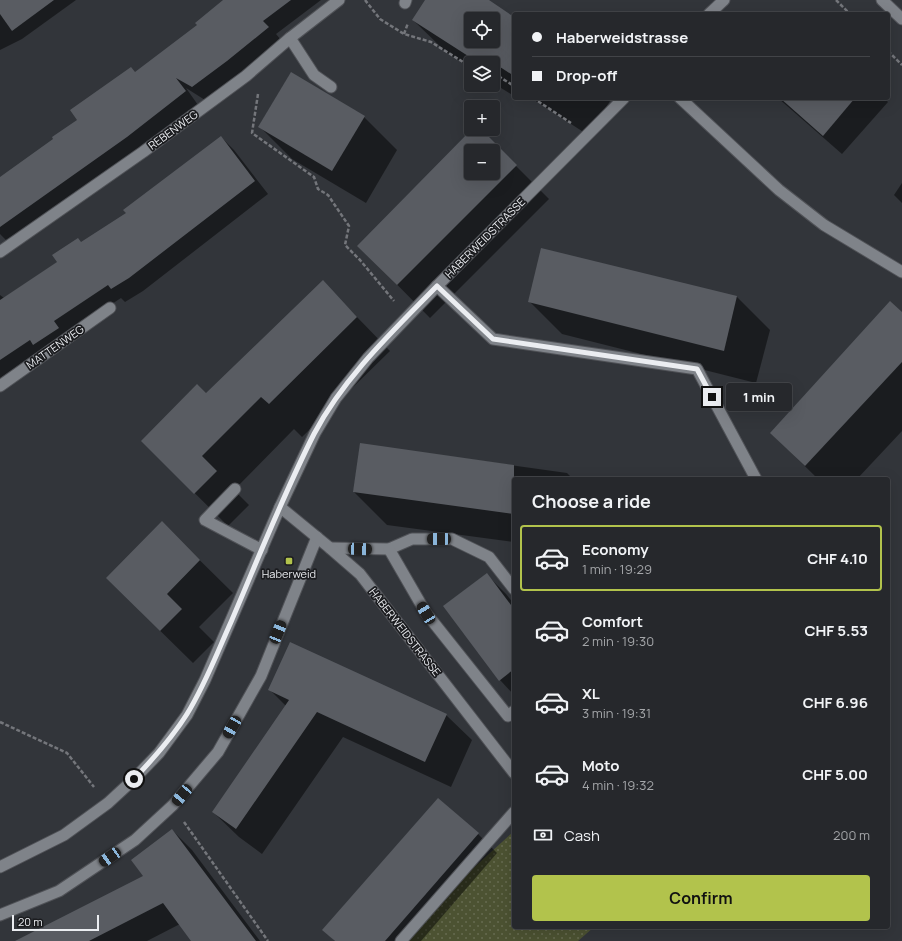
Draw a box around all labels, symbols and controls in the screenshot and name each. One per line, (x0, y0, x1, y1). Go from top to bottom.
map controls (464, 12, 500, 180)
button: locate (464, 12, 500, 48)
text: Haberweidstrasse (556, 27, 688, 48)
button: layers (464, 56, 500, 92)
text: Drop-off (556, 65, 617, 86)
button: + (464, 100, 500, 136)
street label: REBENWEG (145, 106, 201, 153)
button: − (464, 144, 500, 180)
street label: HABERWEIDSTRASSE (441, 194, 528, 281)
street label: MATTENWEG (23, 321, 87, 372)
callout: 1 min (726, 383, 792, 411)
route end (703, 388, 721, 406)
text: 1 min (743, 388, 775, 406)
text: Choose a ride (532, 489, 651, 513)
car (427, 533, 451, 545)
text: Economy (582, 539, 649, 560)
icon: car (534, 540, 570, 576)
car (348, 543, 372, 555)
text: CHF 4.10 (807, 548, 868, 569)
marker: Haberweid (284, 556, 294, 566)
text: 1 min · 19:29 (582, 560, 652, 578)
place label: Haberweid (262, 566, 316, 581)
street label: HABERWEIDSTRASSE (366, 585, 445, 679)
car (415, 600, 437, 626)
text: Comfort (582, 611, 643, 632)
icon: car (534, 612, 570, 648)
car (268, 619, 288, 645)
text: CHF 5.53 (804, 620, 868, 641)
text: 2 min · 19:30 (582, 632, 654, 650)
text: XL (582, 683, 600, 704)
icon: car (534, 684, 570, 720)
text: CHF 6.96 (803, 692, 868, 713)
text: 3 min · 19:31 (582, 704, 651, 722)
car (221, 714, 243, 740)
text: Moto (582, 755, 619, 776)
icon: car (534, 756, 570, 792)
text: CHF 5.00 (802, 764, 868, 785)
route start (125, 770, 143, 788)
text: 4 min · 19:32 (582, 776, 654, 794)
car (170, 782, 194, 808)
icon: cash (532, 824, 554, 846)
text: Cash (564, 825, 600, 846)
text: 200 m (833, 826, 870, 844)
car (97, 845, 123, 869)
button: Confirm (532, 875, 870, 921)
scale bar (12, 913, 99, 932)
text: 20 m (18, 914, 43, 929)

